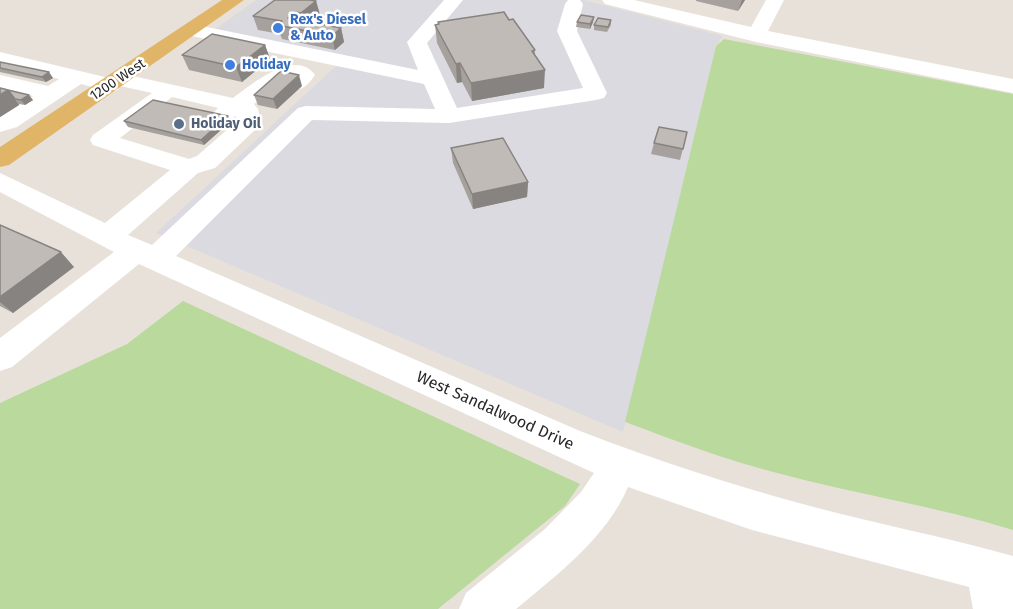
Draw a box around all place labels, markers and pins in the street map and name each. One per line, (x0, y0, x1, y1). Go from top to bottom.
place label: Rex's Diesel & Auto (290, 12, 366, 44)
marker: Rex's Diesel & Auto (271, 21, 285, 35)
place label: Holiday (242, 57, 291, 73)
marker: Holiday (223, 58, 237, 72)
place label: Holiday Oil (191, 116, 261, 132)
marker: Holiday Oil (172, 117, 186, 131)

